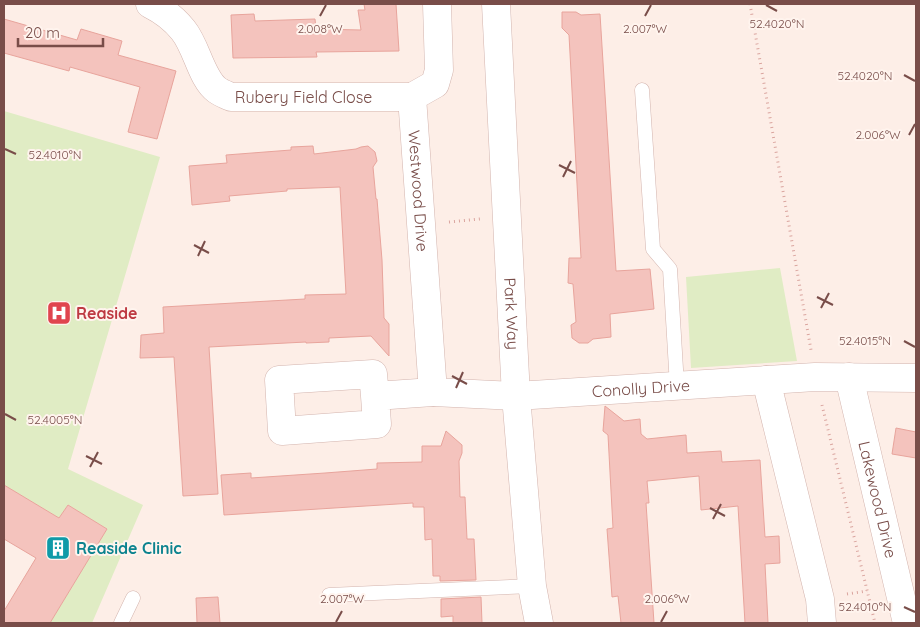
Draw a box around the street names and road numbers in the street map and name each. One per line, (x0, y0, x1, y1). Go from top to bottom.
street label: Rubery Field Close (235, 87, 372, 107)
street label: Westwood Drive (404, 129, 433, 252)
street label: Park Way (500, 277, 524, 350)
street label: Conolly Drive (591, 375, 691, 401)
street label: Lakewood Drive (854, 439, 901, 560)

